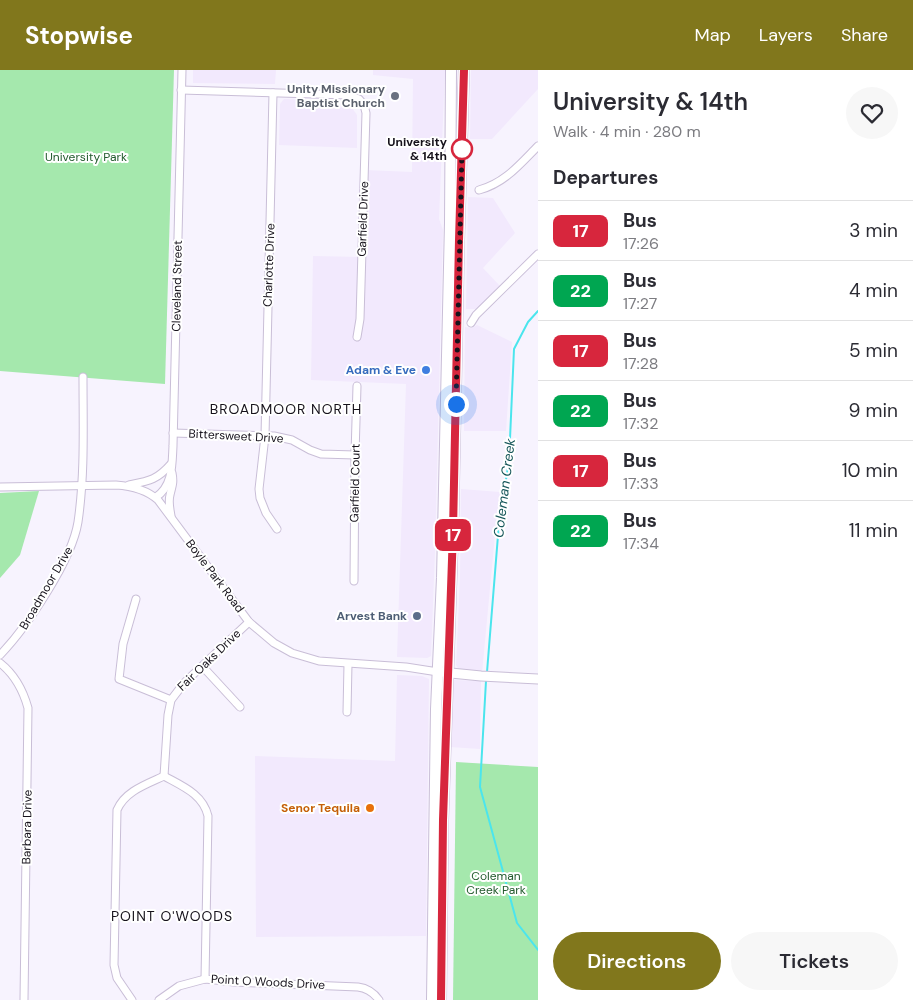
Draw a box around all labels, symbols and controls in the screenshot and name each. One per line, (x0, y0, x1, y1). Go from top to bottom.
text: Stopwise (25, 20, 133, 51)
text: Map (695, 23, 731, 47)
text: Layers (759, 23, 813, 47)
text: Share (841, 23, 888, 47)
place label: Unity Missionary Baptist Church (287, 81, 386, 111)
text: University & 14th (553, 86, 748, 117)
button: heart (846, 87, 898, 139)
marker: Unity Missionary Baptist Church (389, 90, 401, 102)
text: Walk · 4 min · 280 m (553, 121, 701, 142)
place label: University & 14th (387, 134, 448, 164)
marker: University & 14th (451, 138, 473, 160)
park label: University Park (45, 149, 127, 165)
text: Departures (553, 165, 658, 190)
street label: Garfield Drive (354, 181, 372, 257)
text: Bus (623, 208, 657, 233)
text: 3 min (849, 218, 898, 243)
text: 17 (572, 219, 589, 243)
street label: Charlotte Drive (260, 223, 278, 307)
text: 17:26 (623, 233, 659, 254)
street label: Cleveland Street (168, 240, 186, 332)
text: Bus (623, 268, 657, 293)
text: 4 min (849, 278, 898, 303)
text: 22 (570, 279, 591, 303)
text: 17:27 (623, 293, 657, 314)
text: Bus (623, 328, 657, 353)
text: 5 min (849, 338, 898, 363)
text: 17 (572, 339, 589, 363)
text: 17:28 (623, 353, 658, 374)
place label: Adam & Eve (346, 362, 416, 378)
marker: Adam & Eve (420, 364, 432, 376)
text: Bus (623, 388, 657, 413)
your location (444, 392, 469, 417)
text: 9 min (849, 398, 898, 423)
text: 22 (570, 399, 591, 423)
district label: BROADMOOR NORTH (210, 400, 362, 418)
text: 17:32 (623, 413, 658, 434)
street label: Bittersweet Drive (188, 426, 284, 446)
water label: Coleman Creek (489, 437, 519, 539)
street label: Garfield Court (346, 443, 364, 523)
text: Bus (623, 448, 657, 473)
text: 10 min (842, 458, 898, 483)
text: 17 (572, 459, 589, 483)
text: 17:33 (623, 473, 659, 494)
text: Bus (623, 508, 657, 533)
text: 11 min (849, 518, 898, 543)
line badge: 17 (430, 519, 476, 551)
text: 22 (570, 519, 591, 543)
text: 17 (445, 523, 461, 547)
text: 17:34 (623, 533, 659, 554)
street label: Boyle Park Road (182, 536, 248, 616)
street label: Broadmoor Drive (16, 543, 76, 633)
place label: Arvest Bank (337, 608, 407, 624)
marker: Arvest Bank (411, 610, 423, 622)
street label: Fair Oaks Drive (174, 626, 244, 694)
street label: Barbara Drive (18, 789, 36, 865)
place label: Senor Tequila (281, 800, 360, 816)
marker: Senor Tequila (364, 802, 376, 814)
park label: Coleman Creek Park (466, 868, 526, 898)
district label: POINT O'WOODS (111, 907, 233, 925)
button: Directions (553, 932, 721, 990)
button: Tickets (731, 932, 898, 990)
street label: Point O Woods Drive (211, 971, 326, 993)

